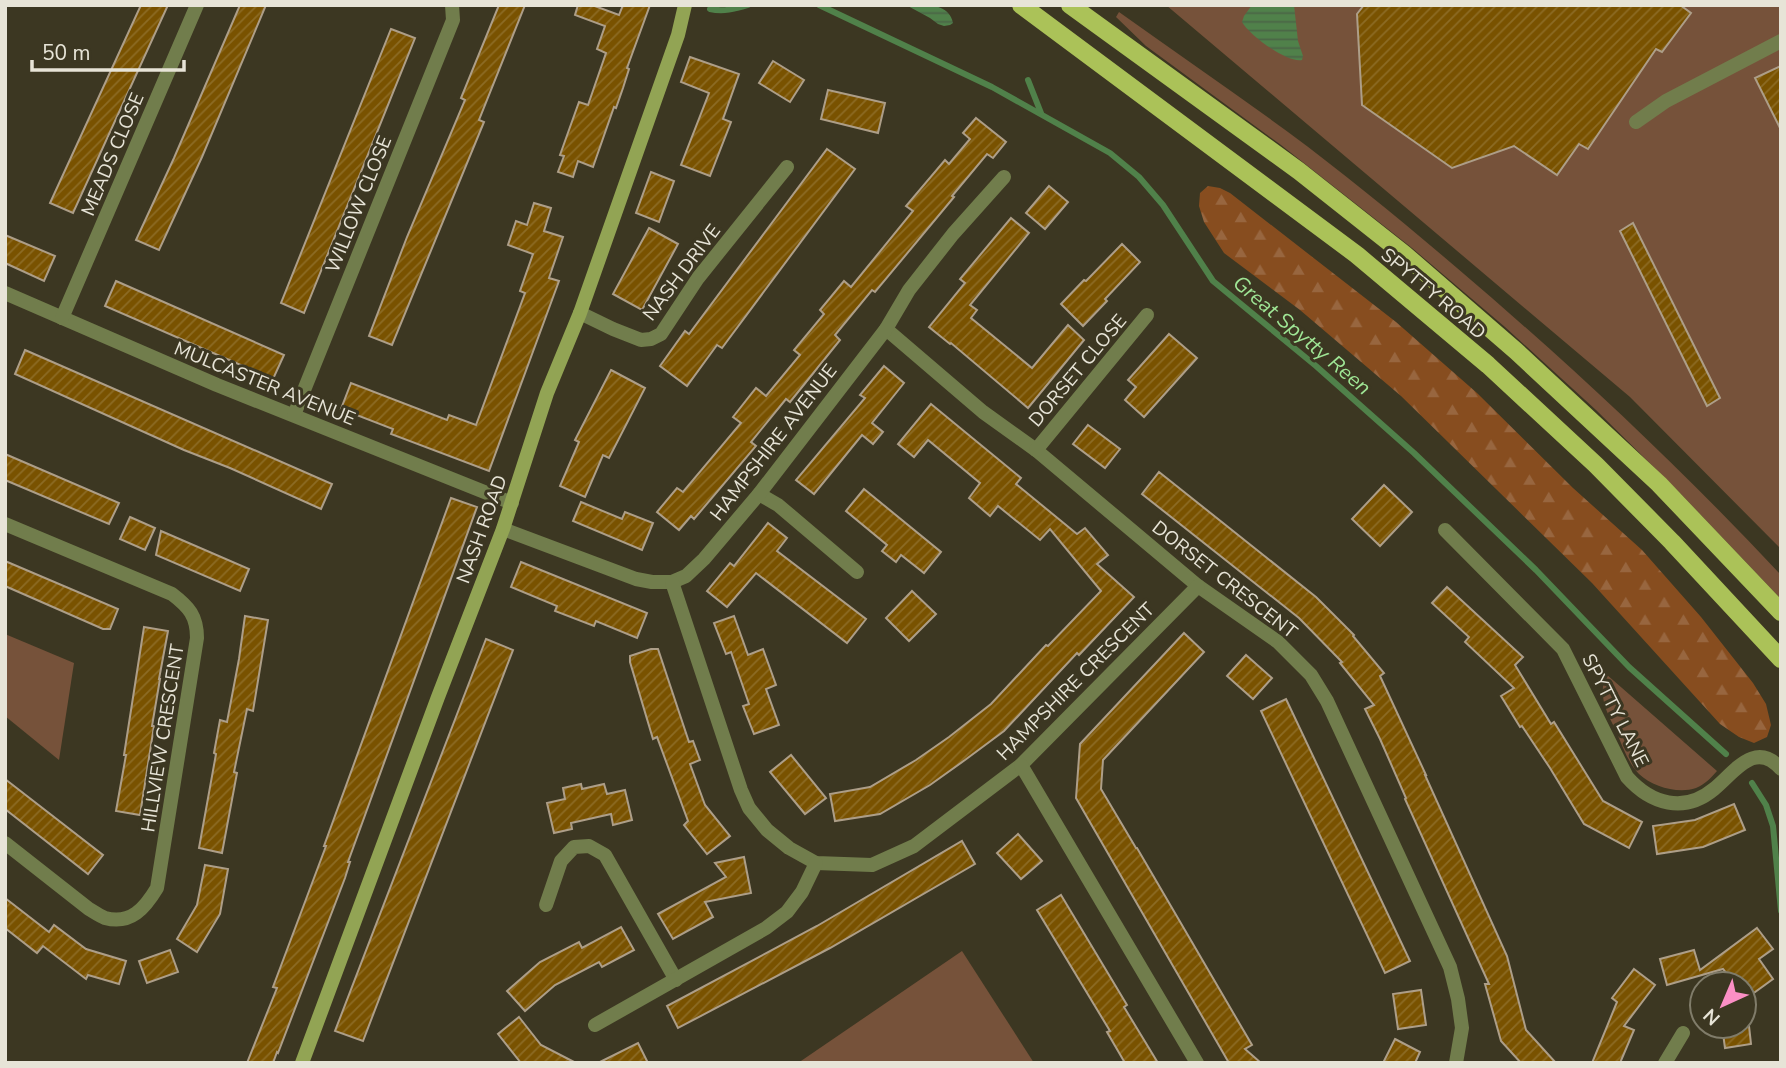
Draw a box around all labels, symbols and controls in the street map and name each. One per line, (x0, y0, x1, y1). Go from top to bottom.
scale bar (32, 28, 184, 72)
text: 50 m (42, 39, 91, 67)
street label: MEADS CLOSE (75, 89, 151, 220)
street label: WILLOW CLOSE (320, 132, 398, 277)
street label: NASH DRIVE (637, 219, 727, 326)
street label: SPYTTY ROAD (1375, 242, 1491, 345)
water label: Great Spytty Reen (1227, 269, 1377, 401)
street label: DORSET CLOSE (1023, 309, 1133, 433)
street label: MULCASTER AVENUE (170, 336, 359, 432)
street label: HAMPSHIRE AVENUE (704, 359, 843, 526)
street label: NASH ROAD (450, 471, 514, 587)
street label: DORSET CRESCENT (1146, 515, 1303, 645)
street label: HAMPSHIRE CRESCENT (991, 597, 1161, 766)
street label: HILLVIEW CRESCENT (135, 642, 191, 834)
street label: SPYTTY LANE (1575, 649, 1655, 771)
north arrow (1688, 970, 1758, 1040)
text: N (1698, 1002, 1726, 1031)

